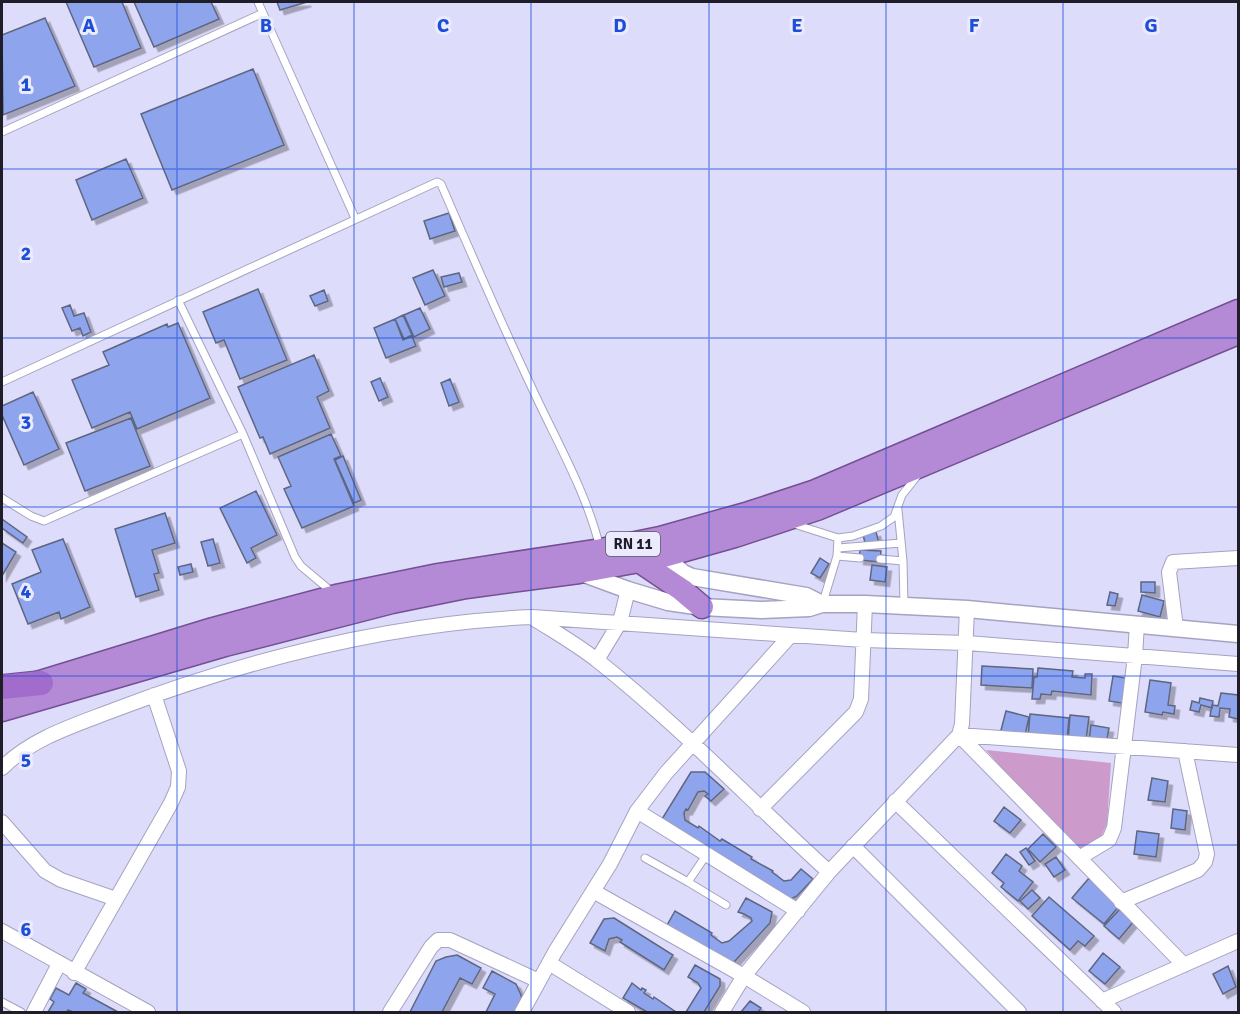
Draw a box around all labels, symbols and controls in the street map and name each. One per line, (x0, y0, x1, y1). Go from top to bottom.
text: A (83, 13, 96, 38)
text: B (260, 13, 272, 38)
text: C (437, 13, 449, 38)
text: D (613, 13, 627, 38)
text: E (791, 13, 803, 38)
text: F (969, 13, 980, 38)
text: G (1144, 13, 1158, 38)
text: 1 (21, 72, 32, 97)
text: 2 (21, 241, 31, 266)
text: 3 (21, 410, 31, 435)
road number: RN 11 (606, 532, 660, 556)
text: 4 (21, 579, 32, 604)
text: 5 (21, 748, 31, 773)
text: 6 (21, 917, 32, 942)

